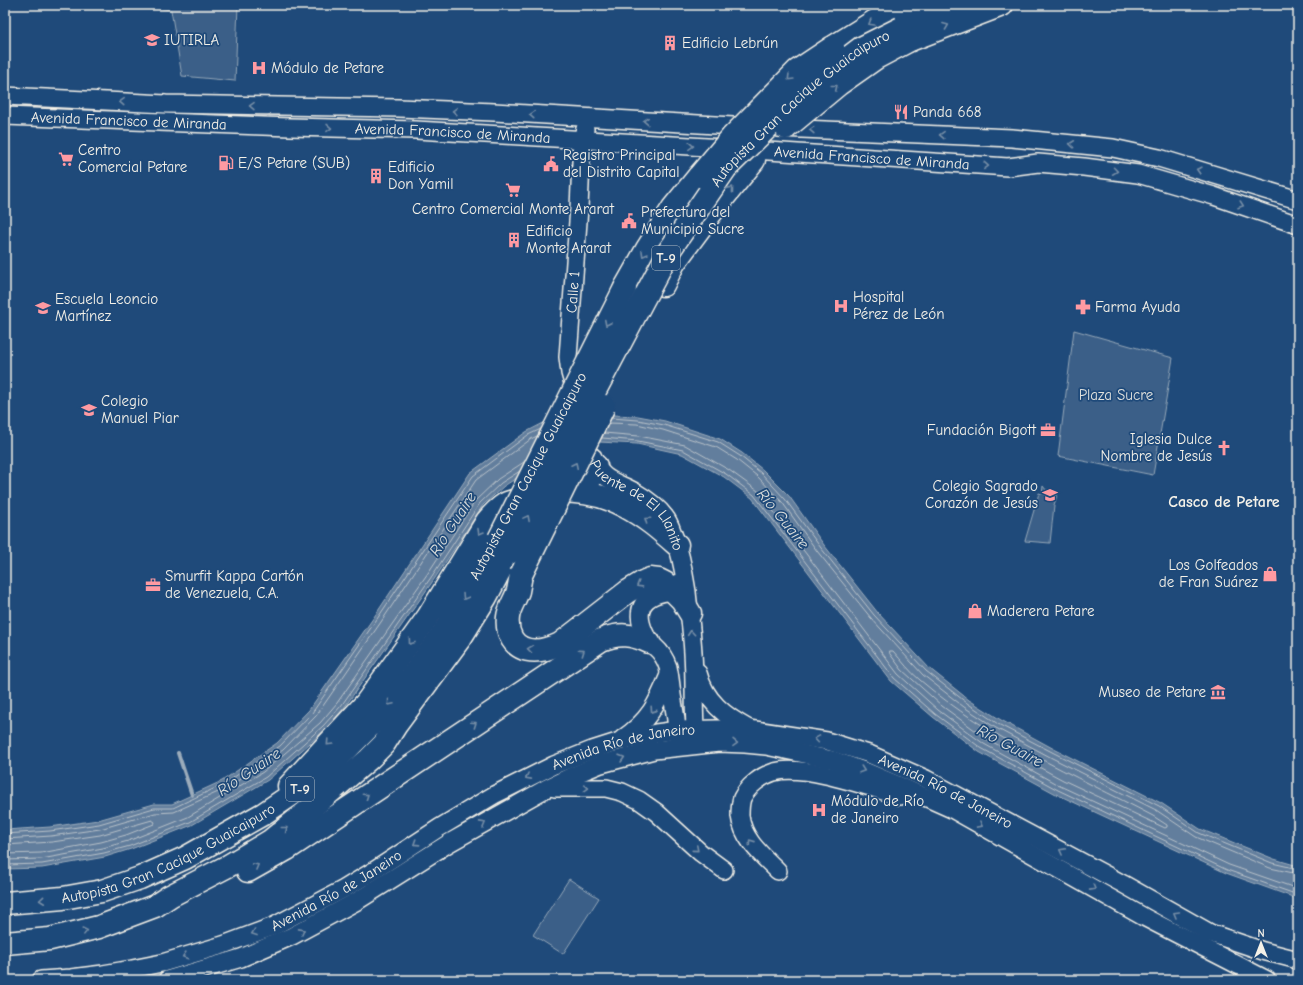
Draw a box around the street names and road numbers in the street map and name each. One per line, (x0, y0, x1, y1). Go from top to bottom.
street label: Autopista Gran Cacique Guaicaipuro (707, 26, 893, 190)
street label: Avenida Francisco de Miranda (31, 108, 227, 134)
street label: Avenida Francisco de Miranda (355, 120, 551, 147)
street label: Avenida Francisco de Miranda (774, 142, 970, 173)
road number: T-9 (652, 246, 680, 270)
street label: Calle 1 (562, 270, 583, 314)
street label: Autopista Gran Cacique Guaicaipuro (465, 369, 591, 583)
street label: Puente de El Llanito (586, 457, 687, 553)
street label: Avenida Río de Janeiro (549, 721, 695, 774)
street label: Avenida Río de Janeiro (876, 750, 1016, 833)
road number: T-9 (286, 777, 314, 801)
street label: Autopista Gran Cacique Guaicaipuro (60, 799, 279, 907)
street label: Avenida Río de Janeiro (268, 846, 405, 935)

